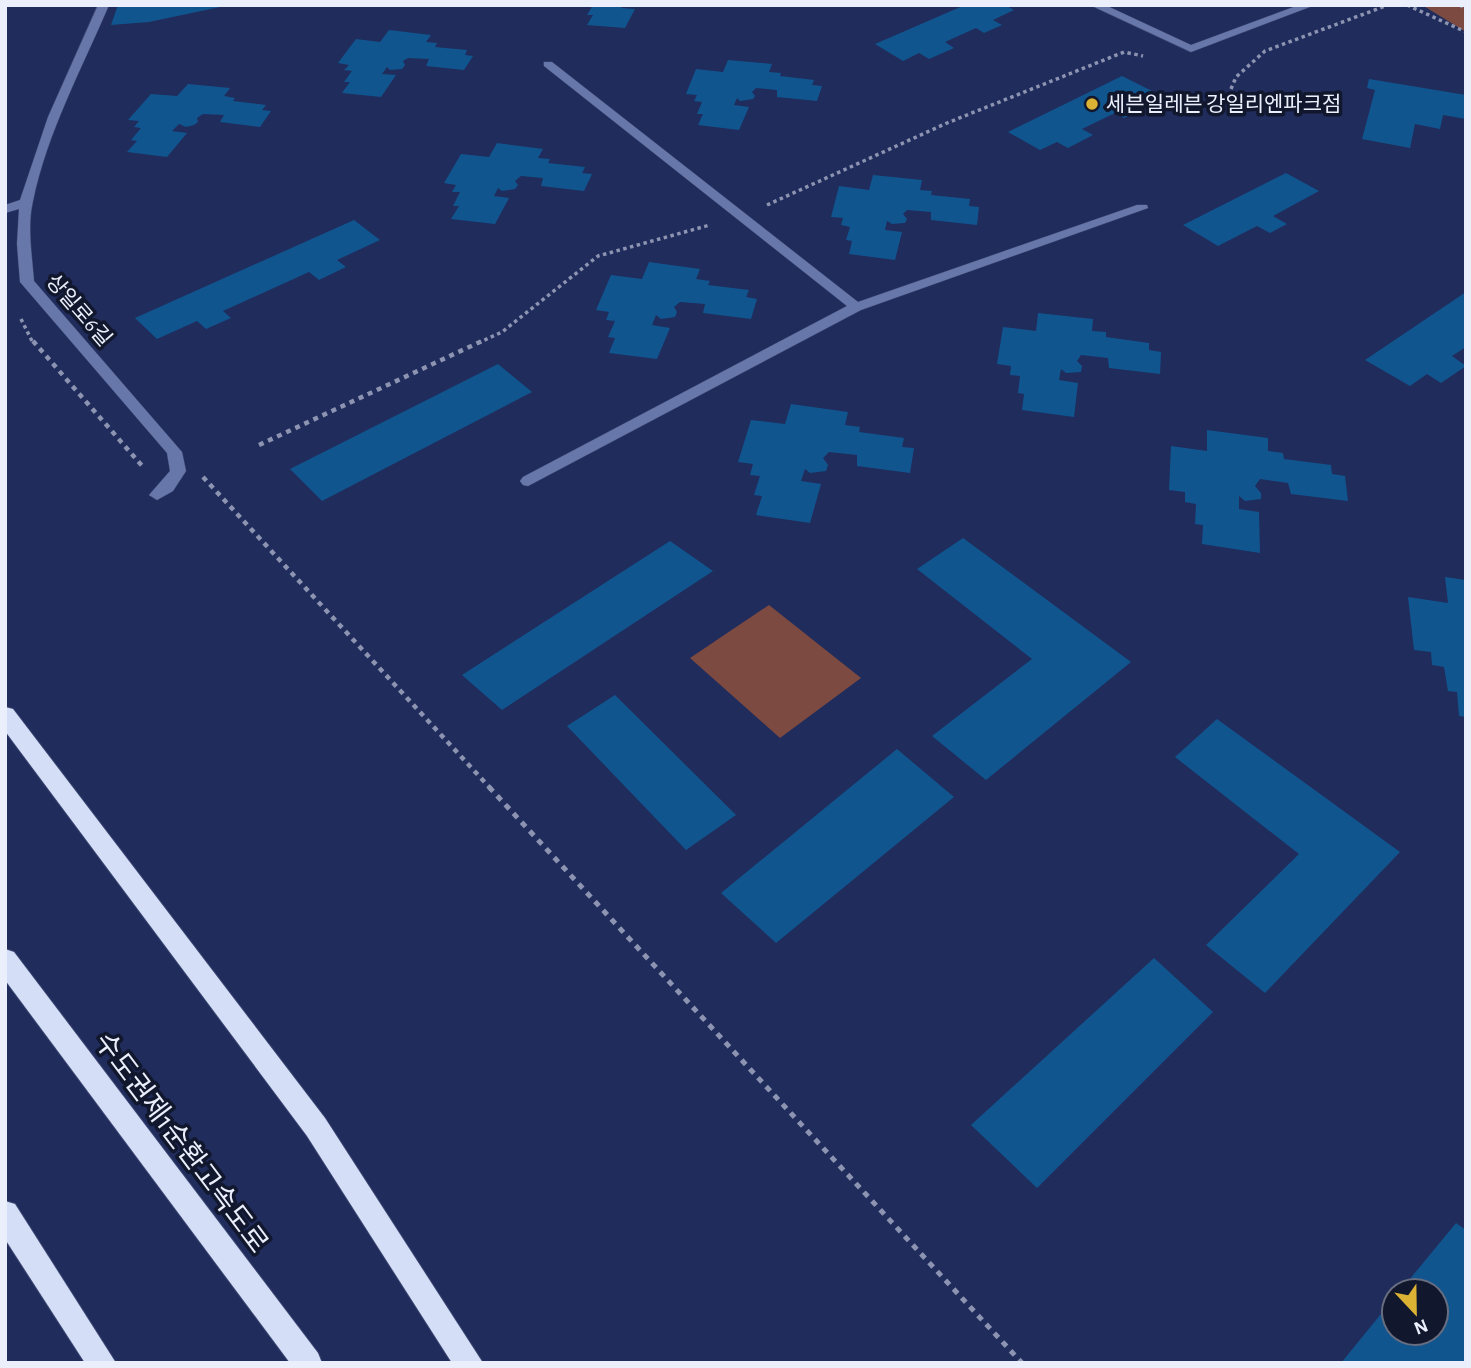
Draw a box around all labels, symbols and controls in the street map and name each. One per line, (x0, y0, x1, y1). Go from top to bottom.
place label: 세븐일레븐 강일리엔파크점 (1106, 93, 1341, 115)
marker: 세븐일레븐 강일리엔파크점 (1084, 96, 1100, 112)
street label: 상일로6길 (42, 270, 116, 350)
street label: 수도권제1순환고속도로 (89, 1027, 274, 1258)
north arrow (1380, 1277, 1450, 1347)
text: N (1411, 1315, 1430, 1338)

